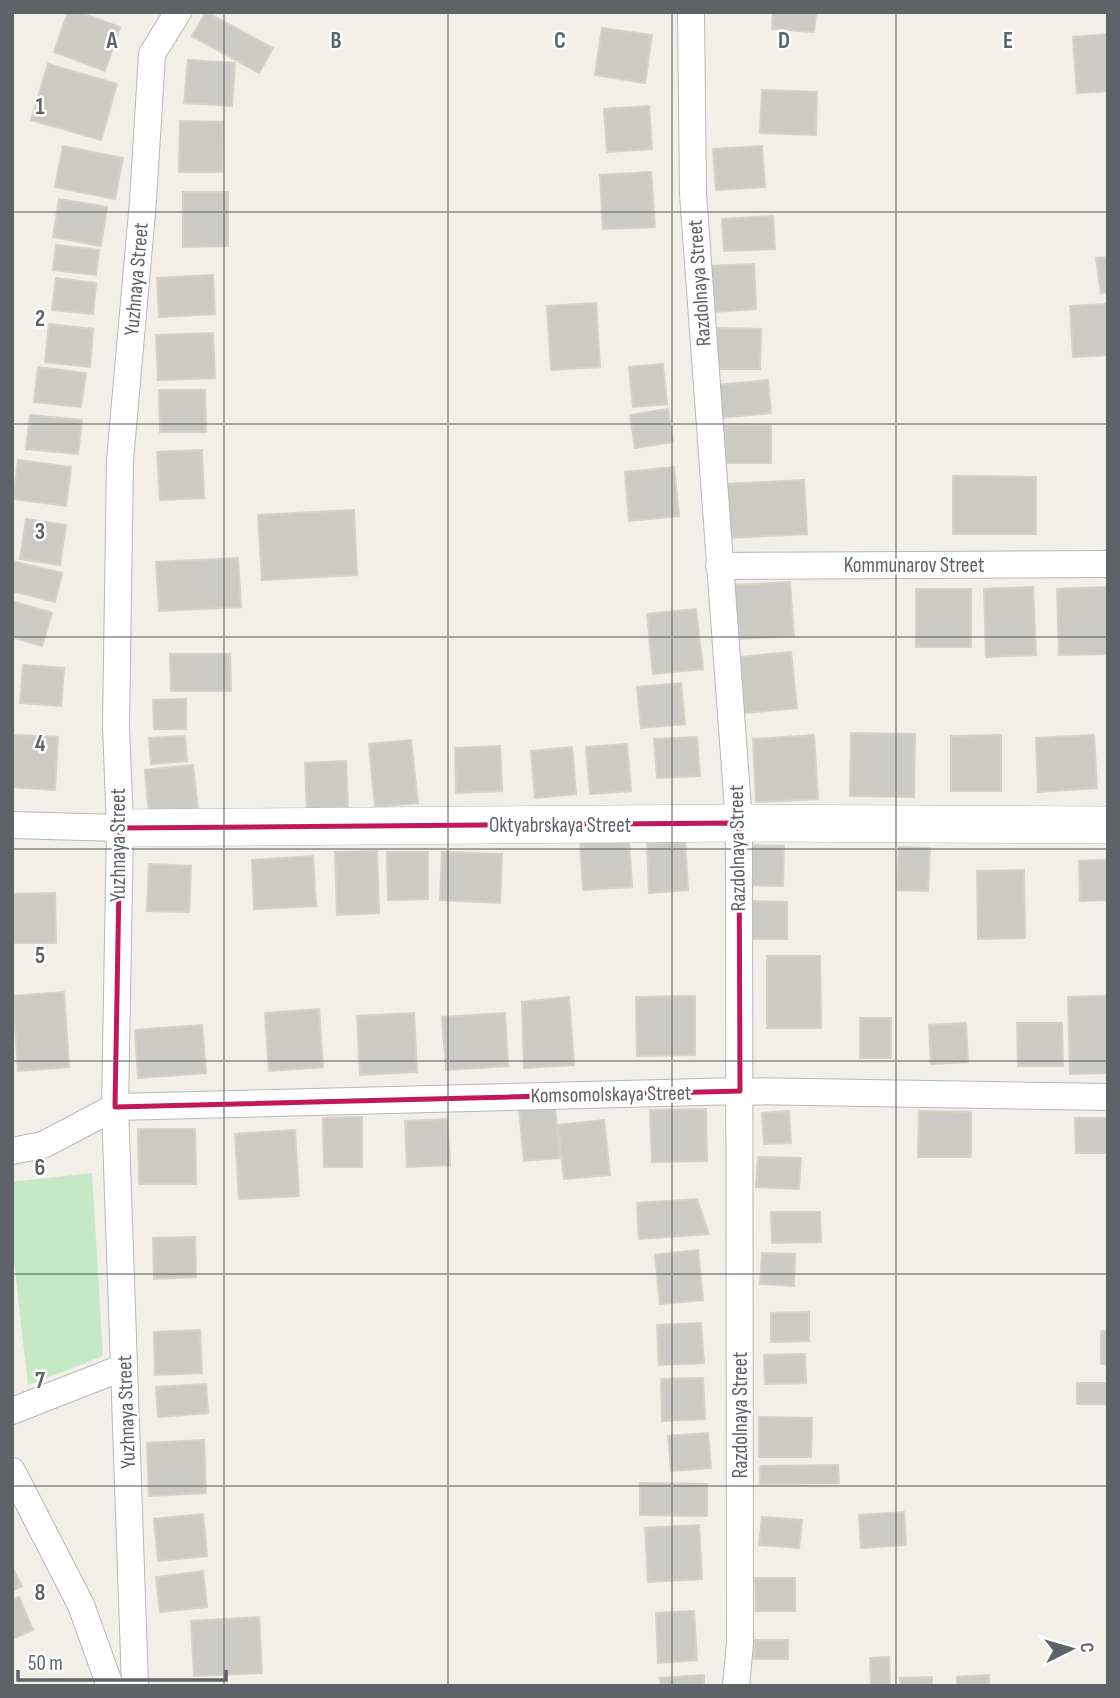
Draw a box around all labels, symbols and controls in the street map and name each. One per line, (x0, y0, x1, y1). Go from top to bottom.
text: A (106, 27, 119, 55)
text: B (331, 27, 342, 55)
text: C (554, 27, 566, 55)
text: D (778, 27, 790, 55)
text: E (1003, 27, 1013, 55)
text: 1 (35, 93, 45, 121)
street label: Razdolnaya Street (683, 219, 716, 347)
street label: Yuzhnaya Street (119, 221, 154, 337)
text: 2 (35, 305, 45, 333)
text: 3 (35, 518, 45, 546)
street label: Kommunarov Street (844, 553, 984, 578)
text: 4 (35, 730, 46, 758)
street label: Razdolnaya Street (724, 784, 751, 911)
street label: Yuzhnaya Street (106, 788, 131, 902)
street label: Oktyabrskaya Street (489, 813, 631, 838)
text: 5 (35, 942, 45, 970)
street label: Komsomolskaya Street (530, 1081, 692, 1108)
text: 6 (35, 1154, 45, 1182)
street label: Razdolnaya Street (728, 1352, 753, 1478)
street label: Yuzhnaya Street (112, 1355, 141, 1469)
text: 7 (35, 1367, 45, 1395)
text: 8 (35, 1579, 46, 1607)
north arrow (1036, 1614, 1106, 1684)
scale bar (18, 1638, 226, 1682)
text: С (1075, 1642, 1098, 1654)
text: 50 m (28, 1651, 63, 1676)

